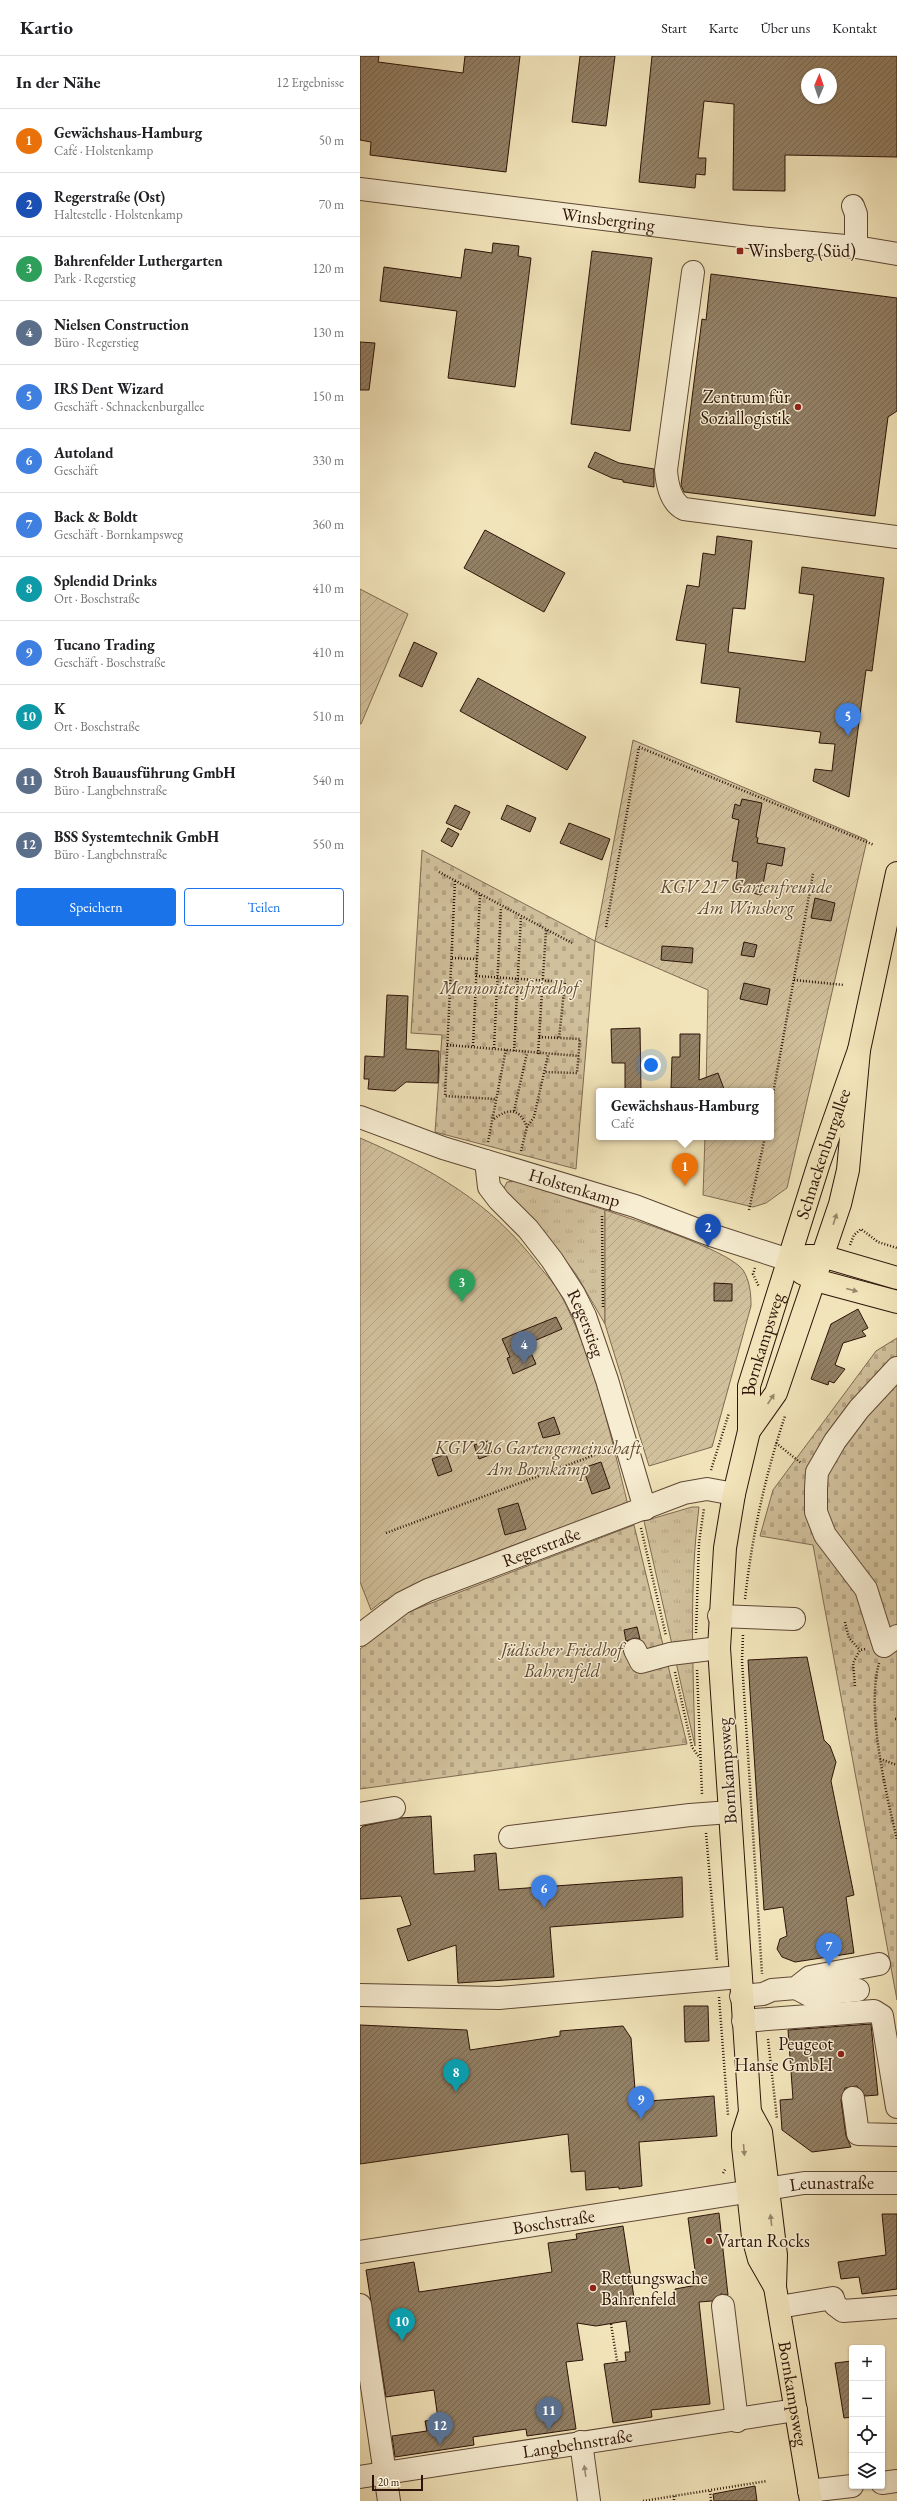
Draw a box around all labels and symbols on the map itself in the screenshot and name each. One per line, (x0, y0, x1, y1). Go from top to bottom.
north arrow (801, 68, 837, 104)
street label: Winsbergring (560, 202, 656, 236)
place label: Winsberg (Süd) (748, 239, 856, 262)
marker: Winsberg (Süd) (735, 246, 745, 256)
place label: Zentrum für Soziallogistik (701, 385, 791, 429)
marker: Zentrum für Soziallogistik (793, 402, 803, 412)
pin: 5 (835, 703, 861, 736)
park label: KGV 217 Gartenfreunde Am Winsberg (659, 875, 833, 920)
park label: Mennonitenfriedhof (438, 976, 583, 1000)
your location (641, 1055, 661, 1075)
street label: Schnackenburgallee (790, 1085, 855, 1222)
pin: 1 (672, 1153, 698, 1186)
street label: Holstenkamp (526, 1163, 623, 1212)
one-way arrow (832, 1213, 838, 1225)
pin: 2 (695, 1214, 721, 1247)
pin: 3 (449, 1269, 475, 1302)
street label: Regerstieg (562, 1285, 610, 1360)
one-way arrow (846, 1287, 858, 1293)
street label: Bornkampsweg (737, 1290, 789, 1396)
pin: 4 (511, 1331, 537, 1364)
one-way arrow (768, 1393, 775, 1405)
park label: KGV 216 Gartengemeinschaft Am Bornkamp (434, 1436, 642, 1481)
street label: Regerstraße (499, 1521, 583, 1572)
park label: Jüdischer Friedhof Bahrenfeld (497, 1638, 627, 1683)
street label: Bornkampsweg (711, 1717, 742, 1825)
pin: 6 (531, 1875, 557, 1908)
pin: 7 (816, 1933, 842, 1966)
place label: Peugeot Hanse GmbH (734, 2032, 833, 2076)
marker: Peugeot Hanse GmbH (836, 2049, 846, 2059)
pin: 8 (443, 2059, 469, 2092)
pin: 9 (628, 2086, 654, 2119)
one-way arrow (740, 2144, 747, 2156)
street label: Leunastraße (788, 2171, 874, 2196)
street label: Boschstraße (511, 2204, 596, 2239)
one-way arrow (768, 2214, 774, 2226)
place label: Vartan Rocks (717, 2229, 810, 2252)
marker: Vartan Rocks (704, 2236, 714, 2246)
place label: Rettungswache Bahrenfeld (601, 2266, 708, 2310)
marker: Rettungswache Bahrenfeld (588, 2283, 598, 2293)
pin: 10 (389, 2308, 415, 2341)
street label: Bornkampsweg (773, 2339, 814, 2448)
pin: 11 (536, 2397, 562, 2430)
pin: 12 (427, 2412, 453, 2445)
street label: Langbehnstraße (521, 2423, 634, 2463)
one-way arrow (582, 2465, 588, 2478)
scale bar (372, 2473, 423, 2492)

